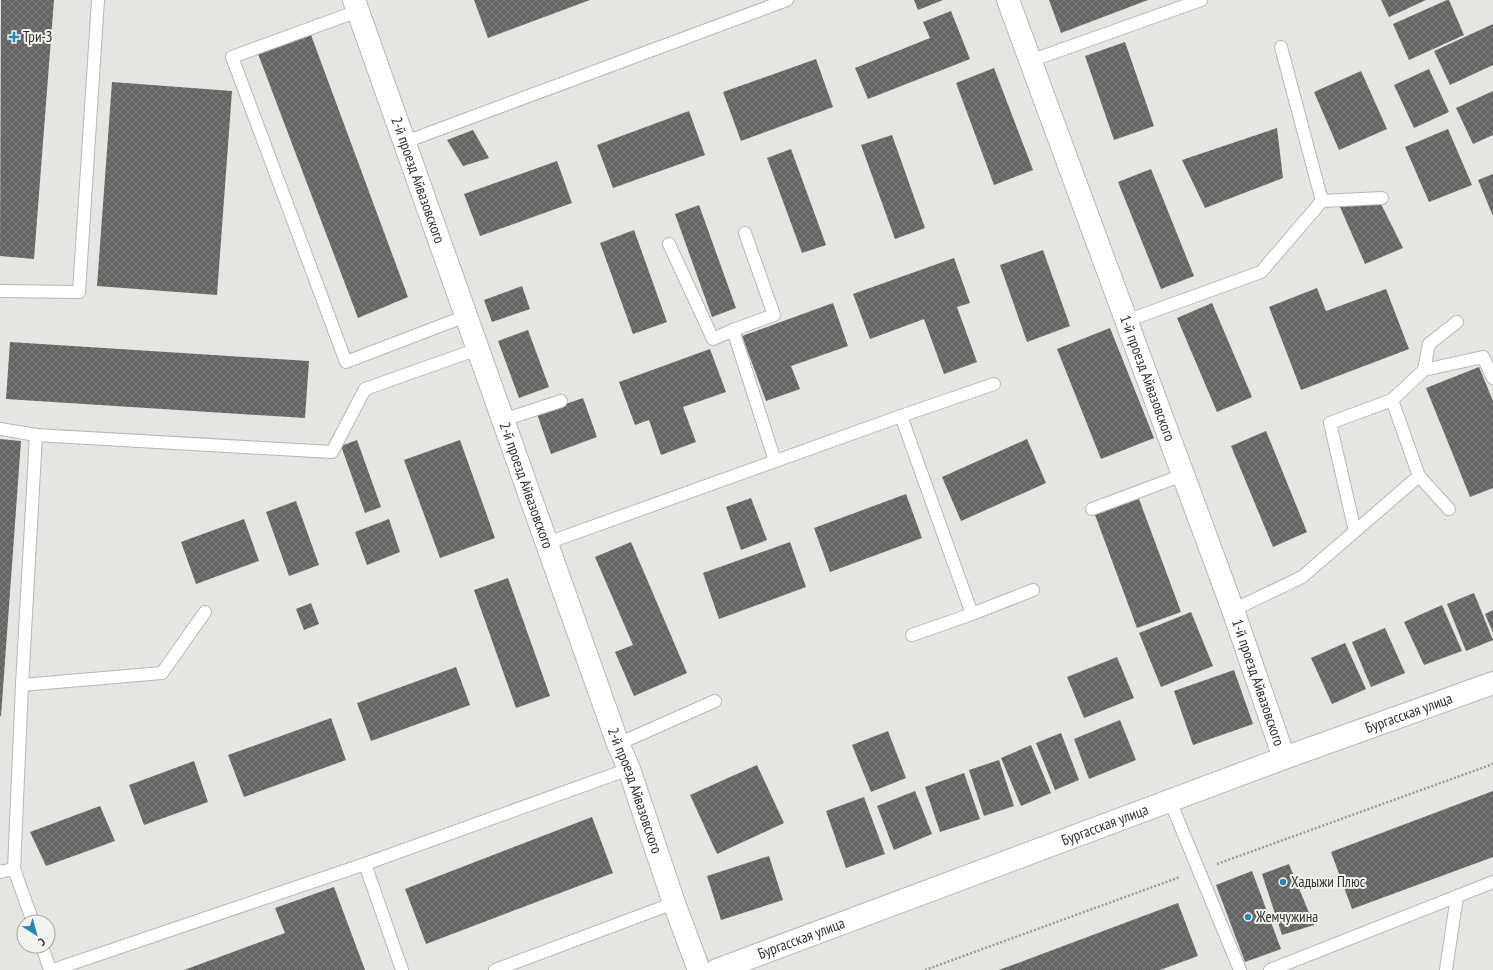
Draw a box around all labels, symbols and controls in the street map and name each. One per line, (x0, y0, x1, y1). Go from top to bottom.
place label: Три-З (23, 27, 52, 46)
marker: Три-З (8, 31, 20, 43)
street label: 2-й проезд Айвазовского (387, 114, 450, 246)
street label: 1-й проезд Айвазовского (1116, 312, 1180, 444)
street label: 2-й проезд Айвазовского (495, 419, 558, 551)
street label: 1-й проезд Айвазовского (1228, 616, 1289, 748)
street label: Бургасская улица (1363, 688, 1455, 737)
street label: 2-й проезд Айвазовского (604, 725, 667, 856)
street label: Бургасская улица (1059, 800, 1151, 849)
place label: Хадыжи Плюс (1291, 872, 1366, 891)
marker: Хадыжи Плюс (1278, 877, 1288, 887)
place label: Жемчужина (1255, 907, 1318, 926)
marker: Жемчужина (1243, 912, 1253, 922)
street label: Бургасская улица (755, 913, 847, 963)
north arrow (16, 914, 56, 954)
text: С (36, 935, 48, 949)

